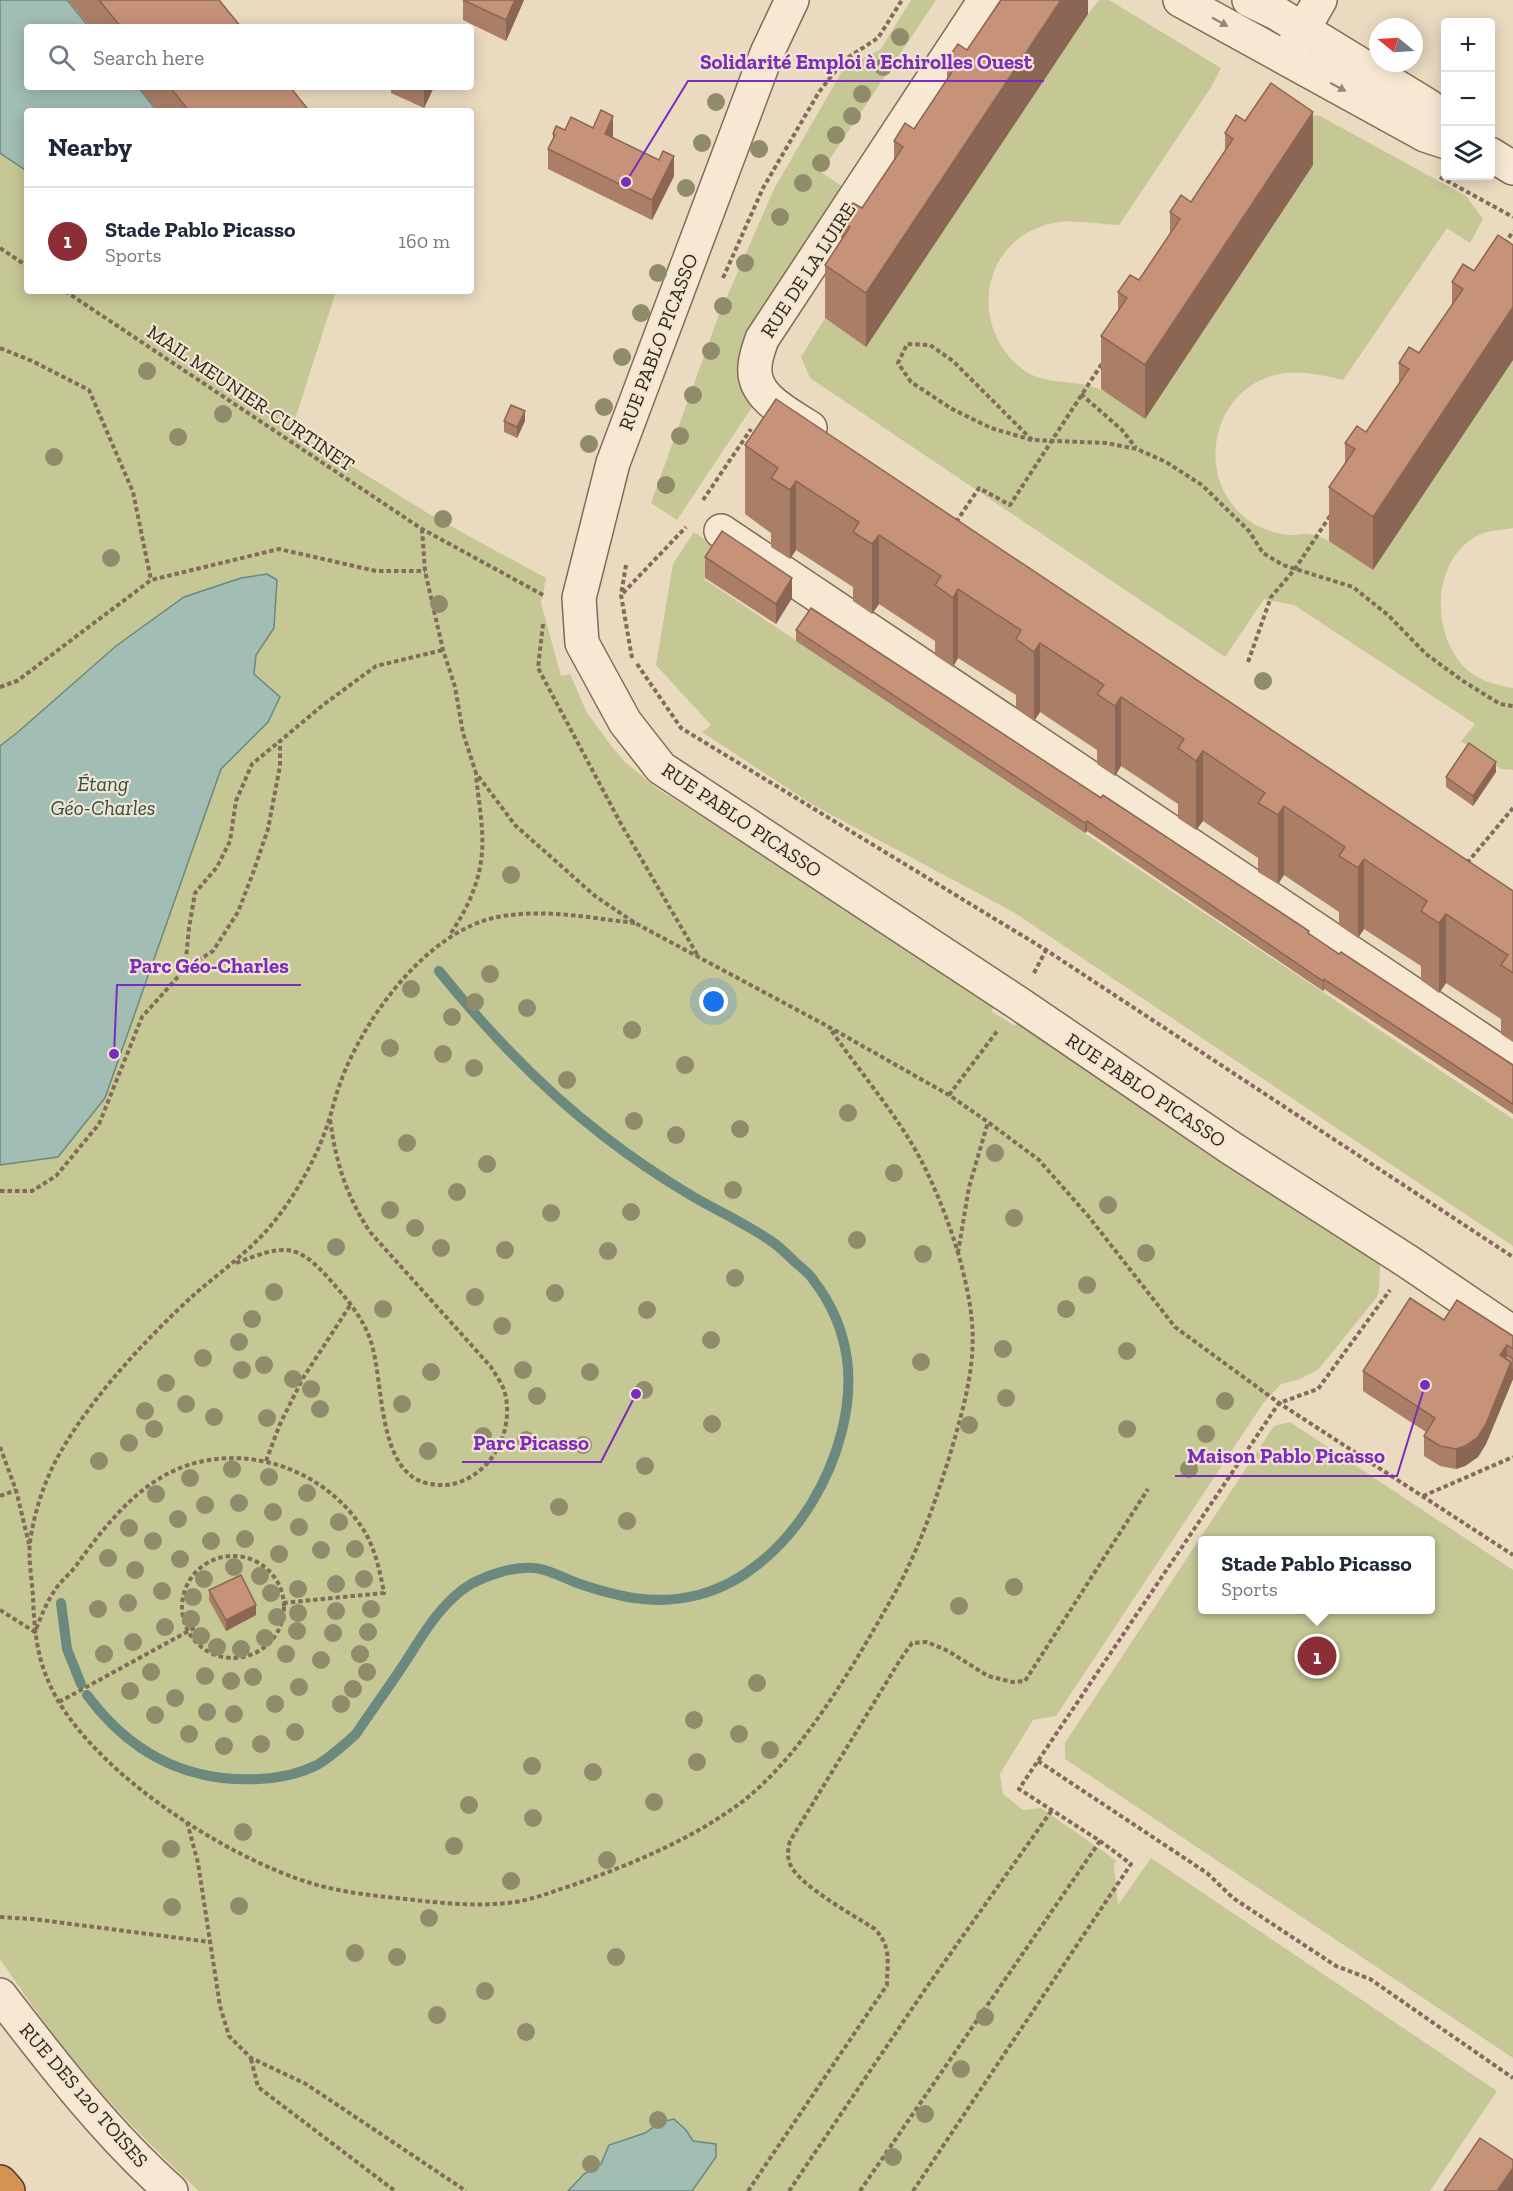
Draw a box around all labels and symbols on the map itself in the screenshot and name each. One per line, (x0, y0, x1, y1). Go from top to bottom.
one-way arrow (1212, 17, 1229, 27)
north arrow (1369, 18, 1423, 72)
callout: Solidarité Emploi à Echirolles Ouest (688, 42, 1044, 81)
text: Solidarité Emploi à Echirolles Ouest (700, 49, 1033, 74)
one-way arrow (1330, 82, 1347, 92)
street label: RUE DE LA LUIRE (755, 198, 861, 342)
street label: RUE PABLO PICASSO (613, 250, 703, 434)
street label: MAIL MEUNIER-CURTINET (143, 320, 359, 476)
street label: RUE PABLO PICASSO (658, 758, 826, 882)
water label: Étang Géo-Charles (50, 771, 156, 820)
callout: Parc Géo-Charles (117, 946, 301, 985)
text: Parc Géo-Charles (129, 953, 289, 978)
your location (699, 987, 728, 1016)
street label: RUE PABLO PICASSO (1062, 1028, 1230, 1152)
callout: Parc Picasso (462, 1423, 601, 1462)
text: Parc Picasso (473, 1430, 589, 1455)
callout: Maison Pablo Picasso (1175, 1437, 1397, 1476)
text: Maison Pablo Picasso (1187, 1443, 1385, 1468)
pin: 1 (1298, 1634, 1336, 1678)
street label: RUE DES 120 TOISES (15, 2018, 153, 2172)

